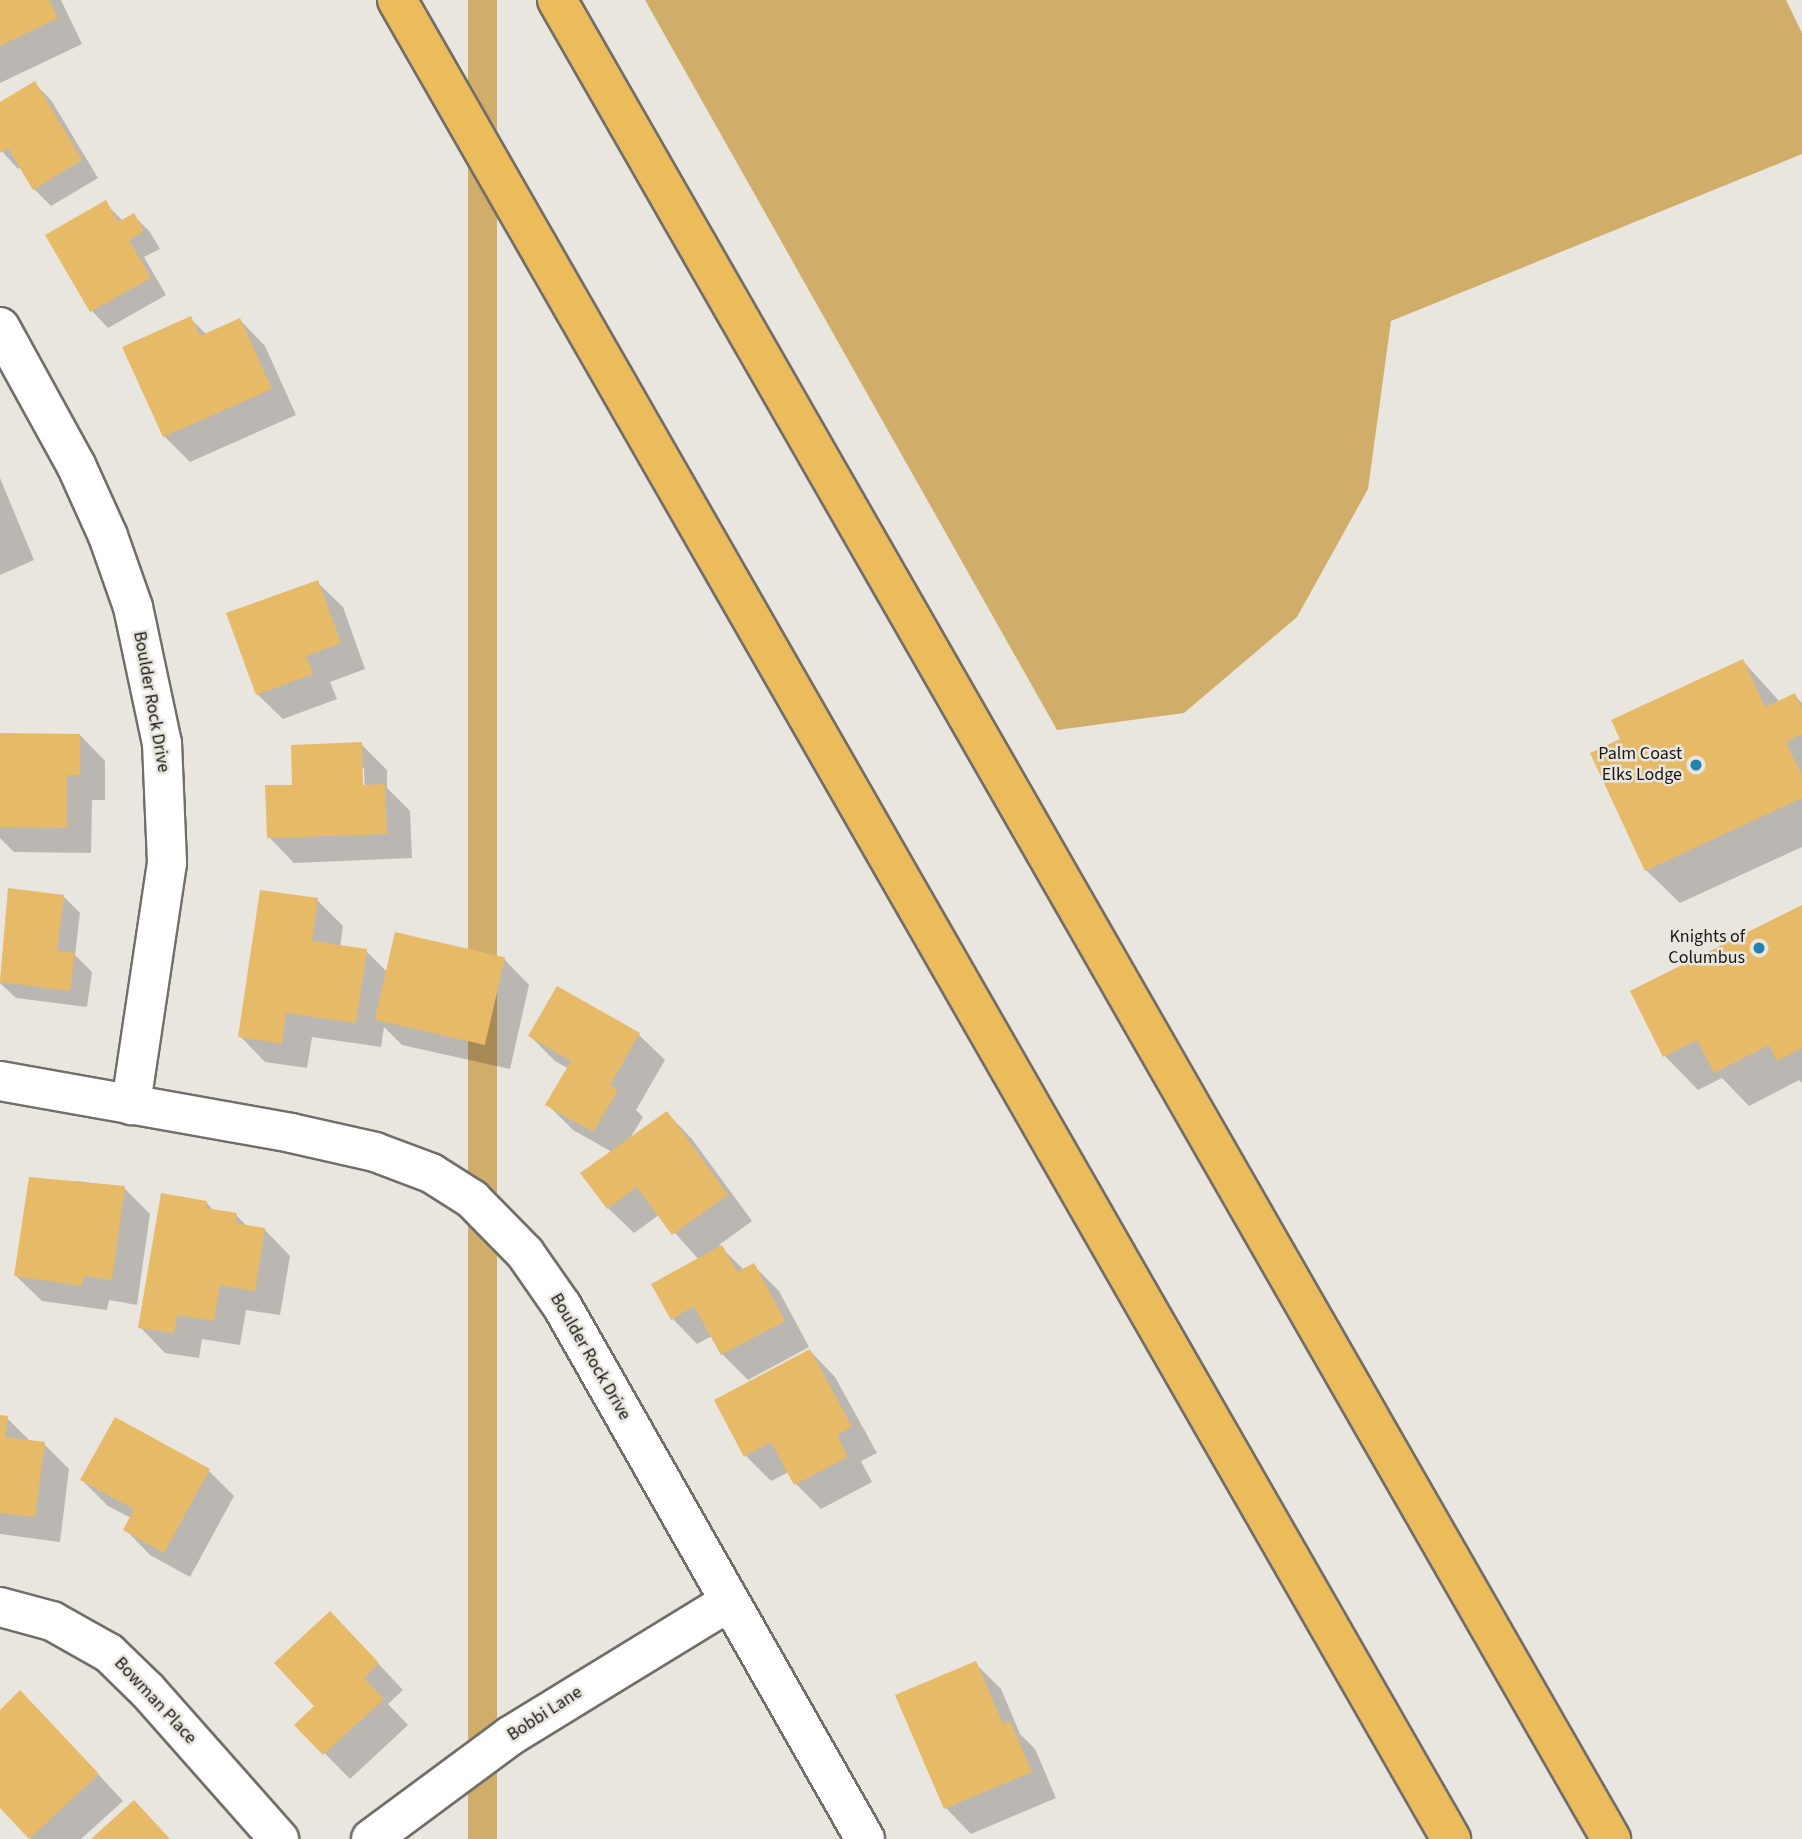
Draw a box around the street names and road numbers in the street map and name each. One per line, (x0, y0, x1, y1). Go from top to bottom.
street label: Boulder Rock Drive (128, 630, 174, 774)
street label: Boulder Rock Drive (545, 1290, 635, 1424)
street label: Bowman Place (109, 1653, 201, 1749)
street label: Bobbi Lane (504, 1682, 586, 1746)

